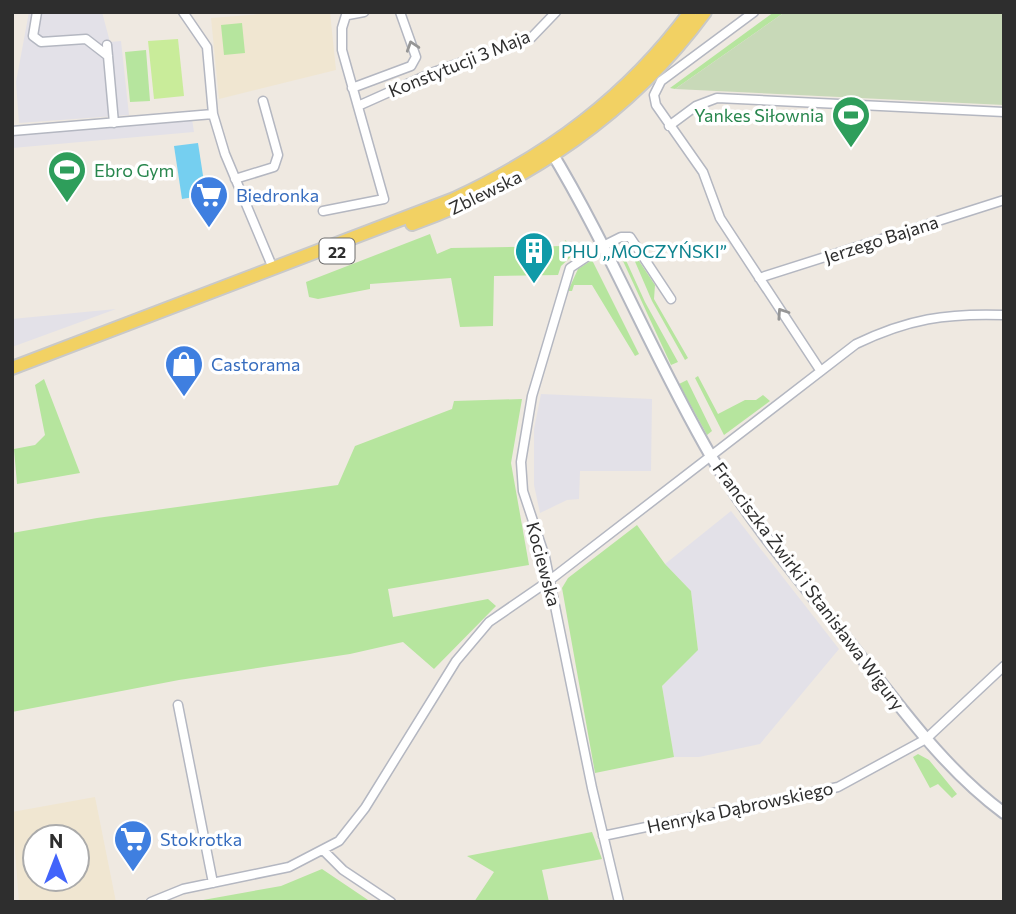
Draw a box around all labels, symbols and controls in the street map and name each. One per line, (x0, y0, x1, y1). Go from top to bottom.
street label: Konstytucji 3 Maja (385, 25, 533, 101)
one-way arrow (406, 41, 420, 53)
sports icon: Yankes Siłownia (830, 94, 872, 149)
place label: Yankes Siłownia (694, 104, 824, 126)
sports icon: Ebro Gym (46, 149, 88, 204)
place label: Ebro Gym (94, 159, 174, 181)
street label: Zblewska (445, 165, 525, 219)
supermarket icon: Biedronka (188, 174, 230, 229)
place label: Biedronka (236, 184, 319, 206)
street label: Jerzego Bajana (821, 210, 941, 268)
building icon: PHU ,,MOCZYŃSKI” (513, 230, 555, 285)
road number: 22 (320, 238, 354, 264)
place label: PHU ,,MOCZYŃSKI” (561, 240, 727, 262)
one-way arrow (778, 308, 791, 321)
shop icon: Castorama (163, 343, 205, 398)
place label: Castorama (211, 353, 300, 375)
street label: Franciszka Żwirki i Stanisława Wigury (708, 458, 910, 714)
street label: Kociewska (522, 519, 566, 609)
street label: Henryka Dąbrowskiego (645, 777, 835, 837)
supermarket icon: Stokrotka (112, 818, 154, 873)
north arrow (21, 823, 91, 893)
place label: Stokrotka (160, 828, 242, 850)
text: N (49, 829, 63, 852)

